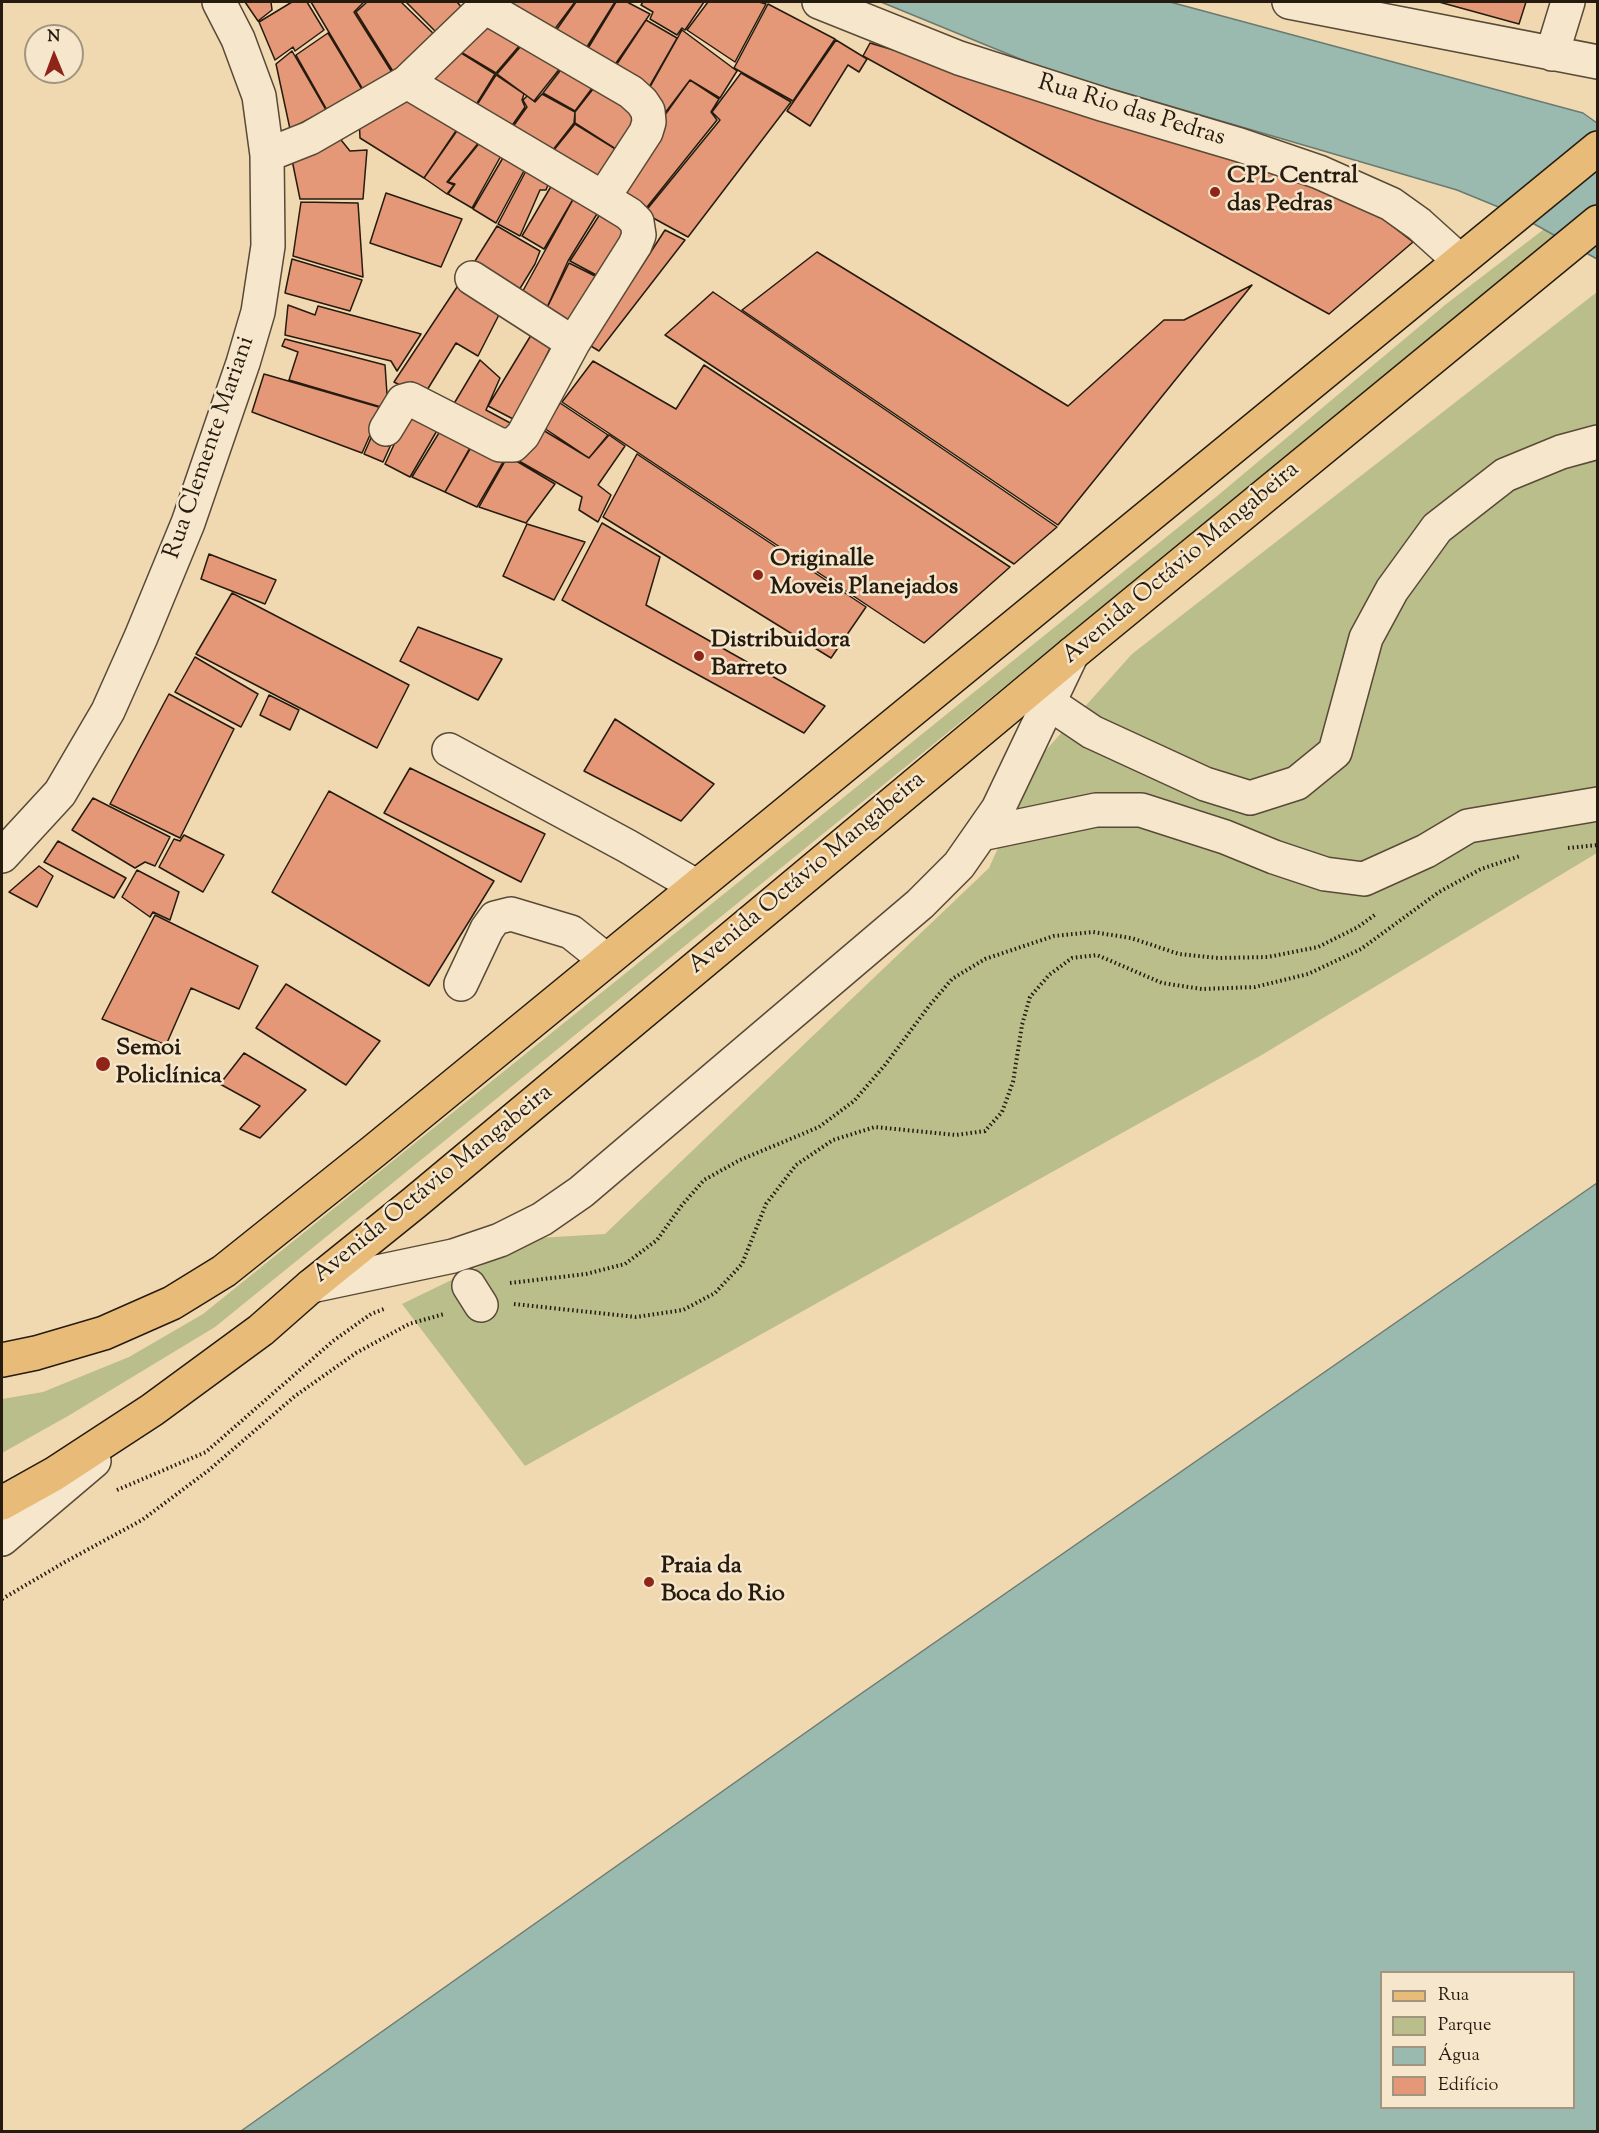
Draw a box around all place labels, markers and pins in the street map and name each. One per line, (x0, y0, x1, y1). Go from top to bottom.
place label: CPL Central das Pedras (1227, 164, 1358, 220)
marker: CPL Central das Pedras (1208, 185, 1222, 199)
place label: Originalle Moveis Planejados (770, 547, 958, 603)
marker: Originalle Moveis Planejados (751, 568, 765, 582)
place label: Distribuidora Barreto (711, 628, 850, 684)
marker: Distribuidora Barreto (692, 649, 706, 663)
place label: Semoi Policlínica (116, 1036, 222, 1092)
marker: Semoi Policlínica (94, 1055, 112, 1073)
place label: Praia da Boca do Rio (661, 1554, 785, 1610)
marker: Praia da Boca do Rio (642, 1575, 656, 1589)

